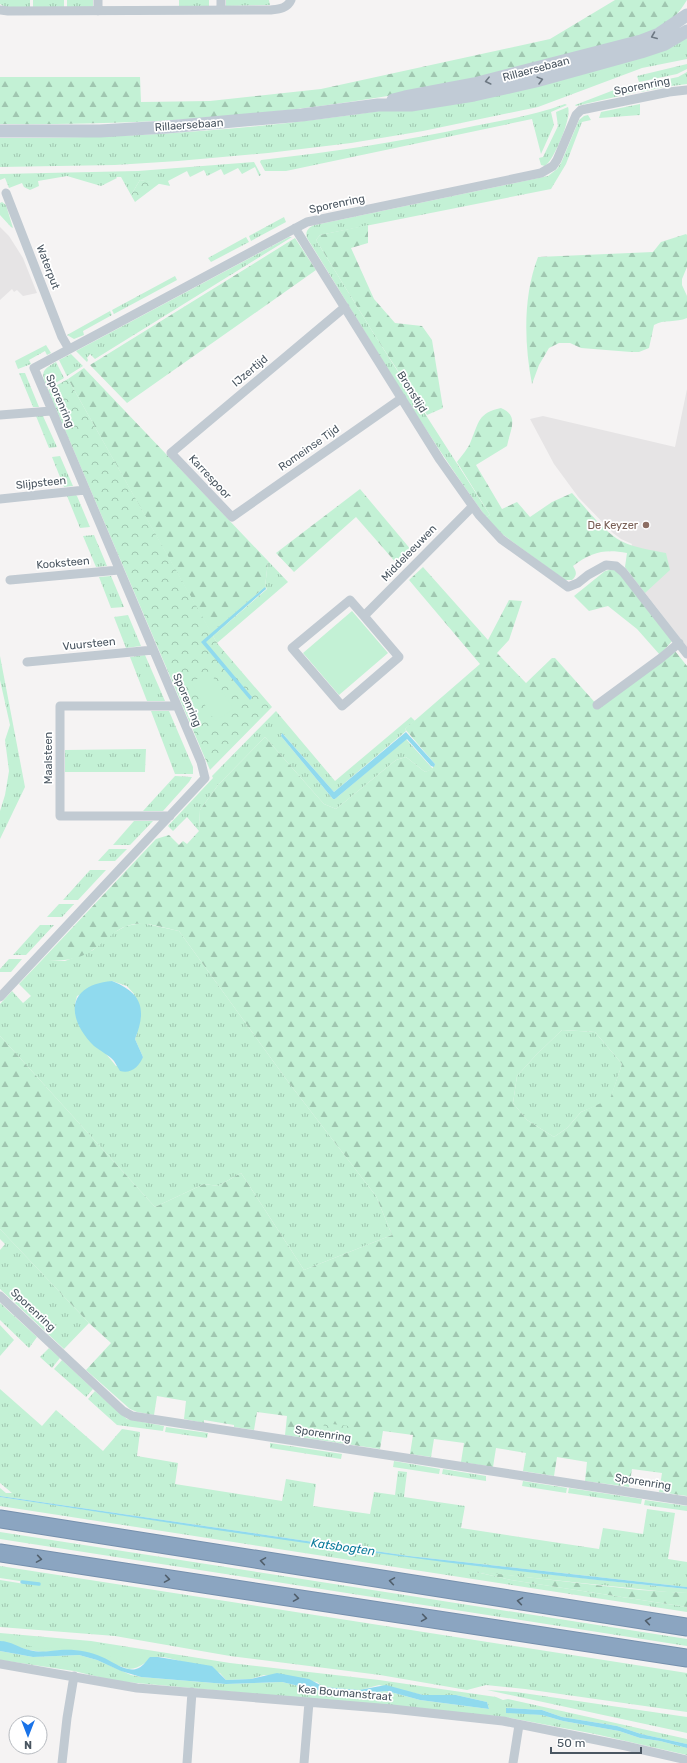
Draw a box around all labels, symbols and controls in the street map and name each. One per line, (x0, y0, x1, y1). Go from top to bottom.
one-way arrow (651, 31, 659, 39)
street label: Rillaersebaan (501, 54, 571, 84)
street label: Sporenring (613, 74, 671, 98)
one-way arrow (485, 76, 492, 85)
one-way arrow (537, 76, 544, 84)
street label: Rillaersebaan (154, 116, 224, 134)
street label: Sporenring (308, 192, 366, 216)
street label: Waterput (34, 243, 63, 292)
street label: IJzertijd (230, 352, 270, 390)
street label: Bronstijd (394, 369, 430, 415)
street label: Sporenring (43, 372, 77, 430)
street label: Romeinse Tijd (276, 422, 342, 474)
street label: Karrespoor (186, 452, 234, 503)
street label: Slijpsteen (15, 474, 67, 492)
place label: De Keyzer (587, 519, 639, 532)
marker: De Keyzer (641, 520, 651, 530)
street label: Middeleeuwen (379, 522, 439, 584)
street label: Kooksteen (36, 554, 90, 572)
street label: Vuursteen (62, 635, 116, 653)
street label: Sporenring (170, 671, 204, 729)
street label: Maalsteen (42, 732, 55, 784)
street label: Sporenring (8, 1286, 58, 1334)
street label: Sporenring (294, 1423, 352, 1445)
street label: Sporenring (614, 1471, 672, 1493)
water label: Katsbogten (310, 1536, 376, 1558)
one-way arrow (35, 1554, 42, 1563)
one-way arrow (260, 1557, 266, 1565)
one-way arrow (164, 1574, 170, 1583)
one-way arrow (389, 1577, 395, 1586)
one-way arrow (293, 1593, 299, 1602)
one-way arrow (517, 1597, 523, 1606)
one-way arrow (421, 1613, 427, 1622)
one-way arrow (645, 1617, 652, 1626)
street label: Kea Boumanstraat (297, 1682, 393, 1704)
north arrow (8, 1715, 48, 1755)
scale bar (551, 1729, 641, 1755)
text: 50 m (557, 1736, 585, 1750)
text: N (24, 1738, 32, 1751)

